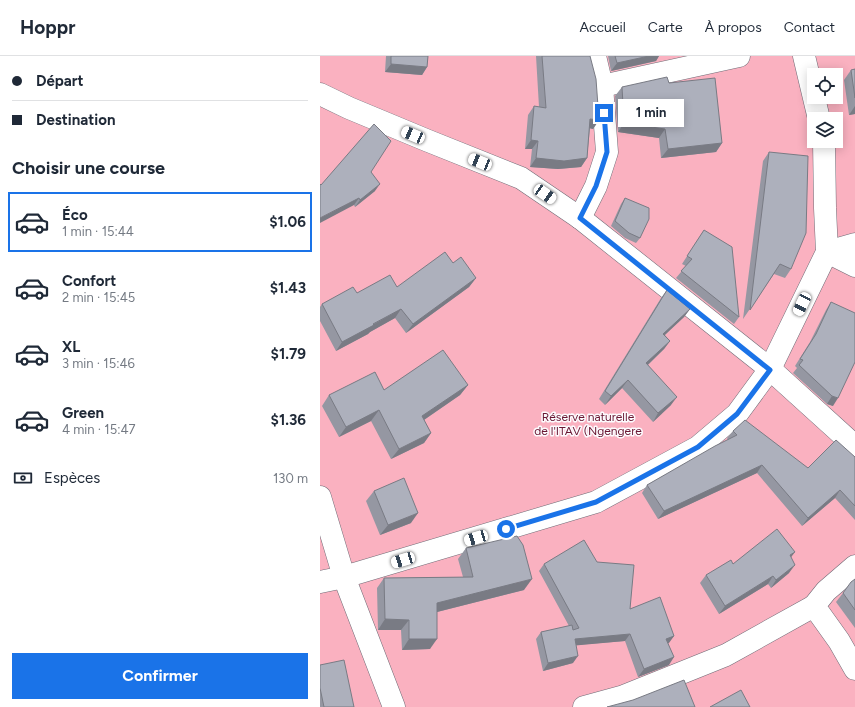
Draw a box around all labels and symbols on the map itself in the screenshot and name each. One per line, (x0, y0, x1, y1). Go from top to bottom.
callout: 1 min (618, 99, 684, 127)
route end (595, 104, 613, 122)
car (400, 125, 426, 145)
car (467, 152, 493, 172)
car (532, 182, 558, 206)
car (791, 291, 813, 317)
park label: Réserve naturelle de l'ITAV (Ngengere (534, 410, 642, 438)
route start (497, 520, 515, 538)
car (463, 529, 489, 547)
car (390, 551, 416, 569)

